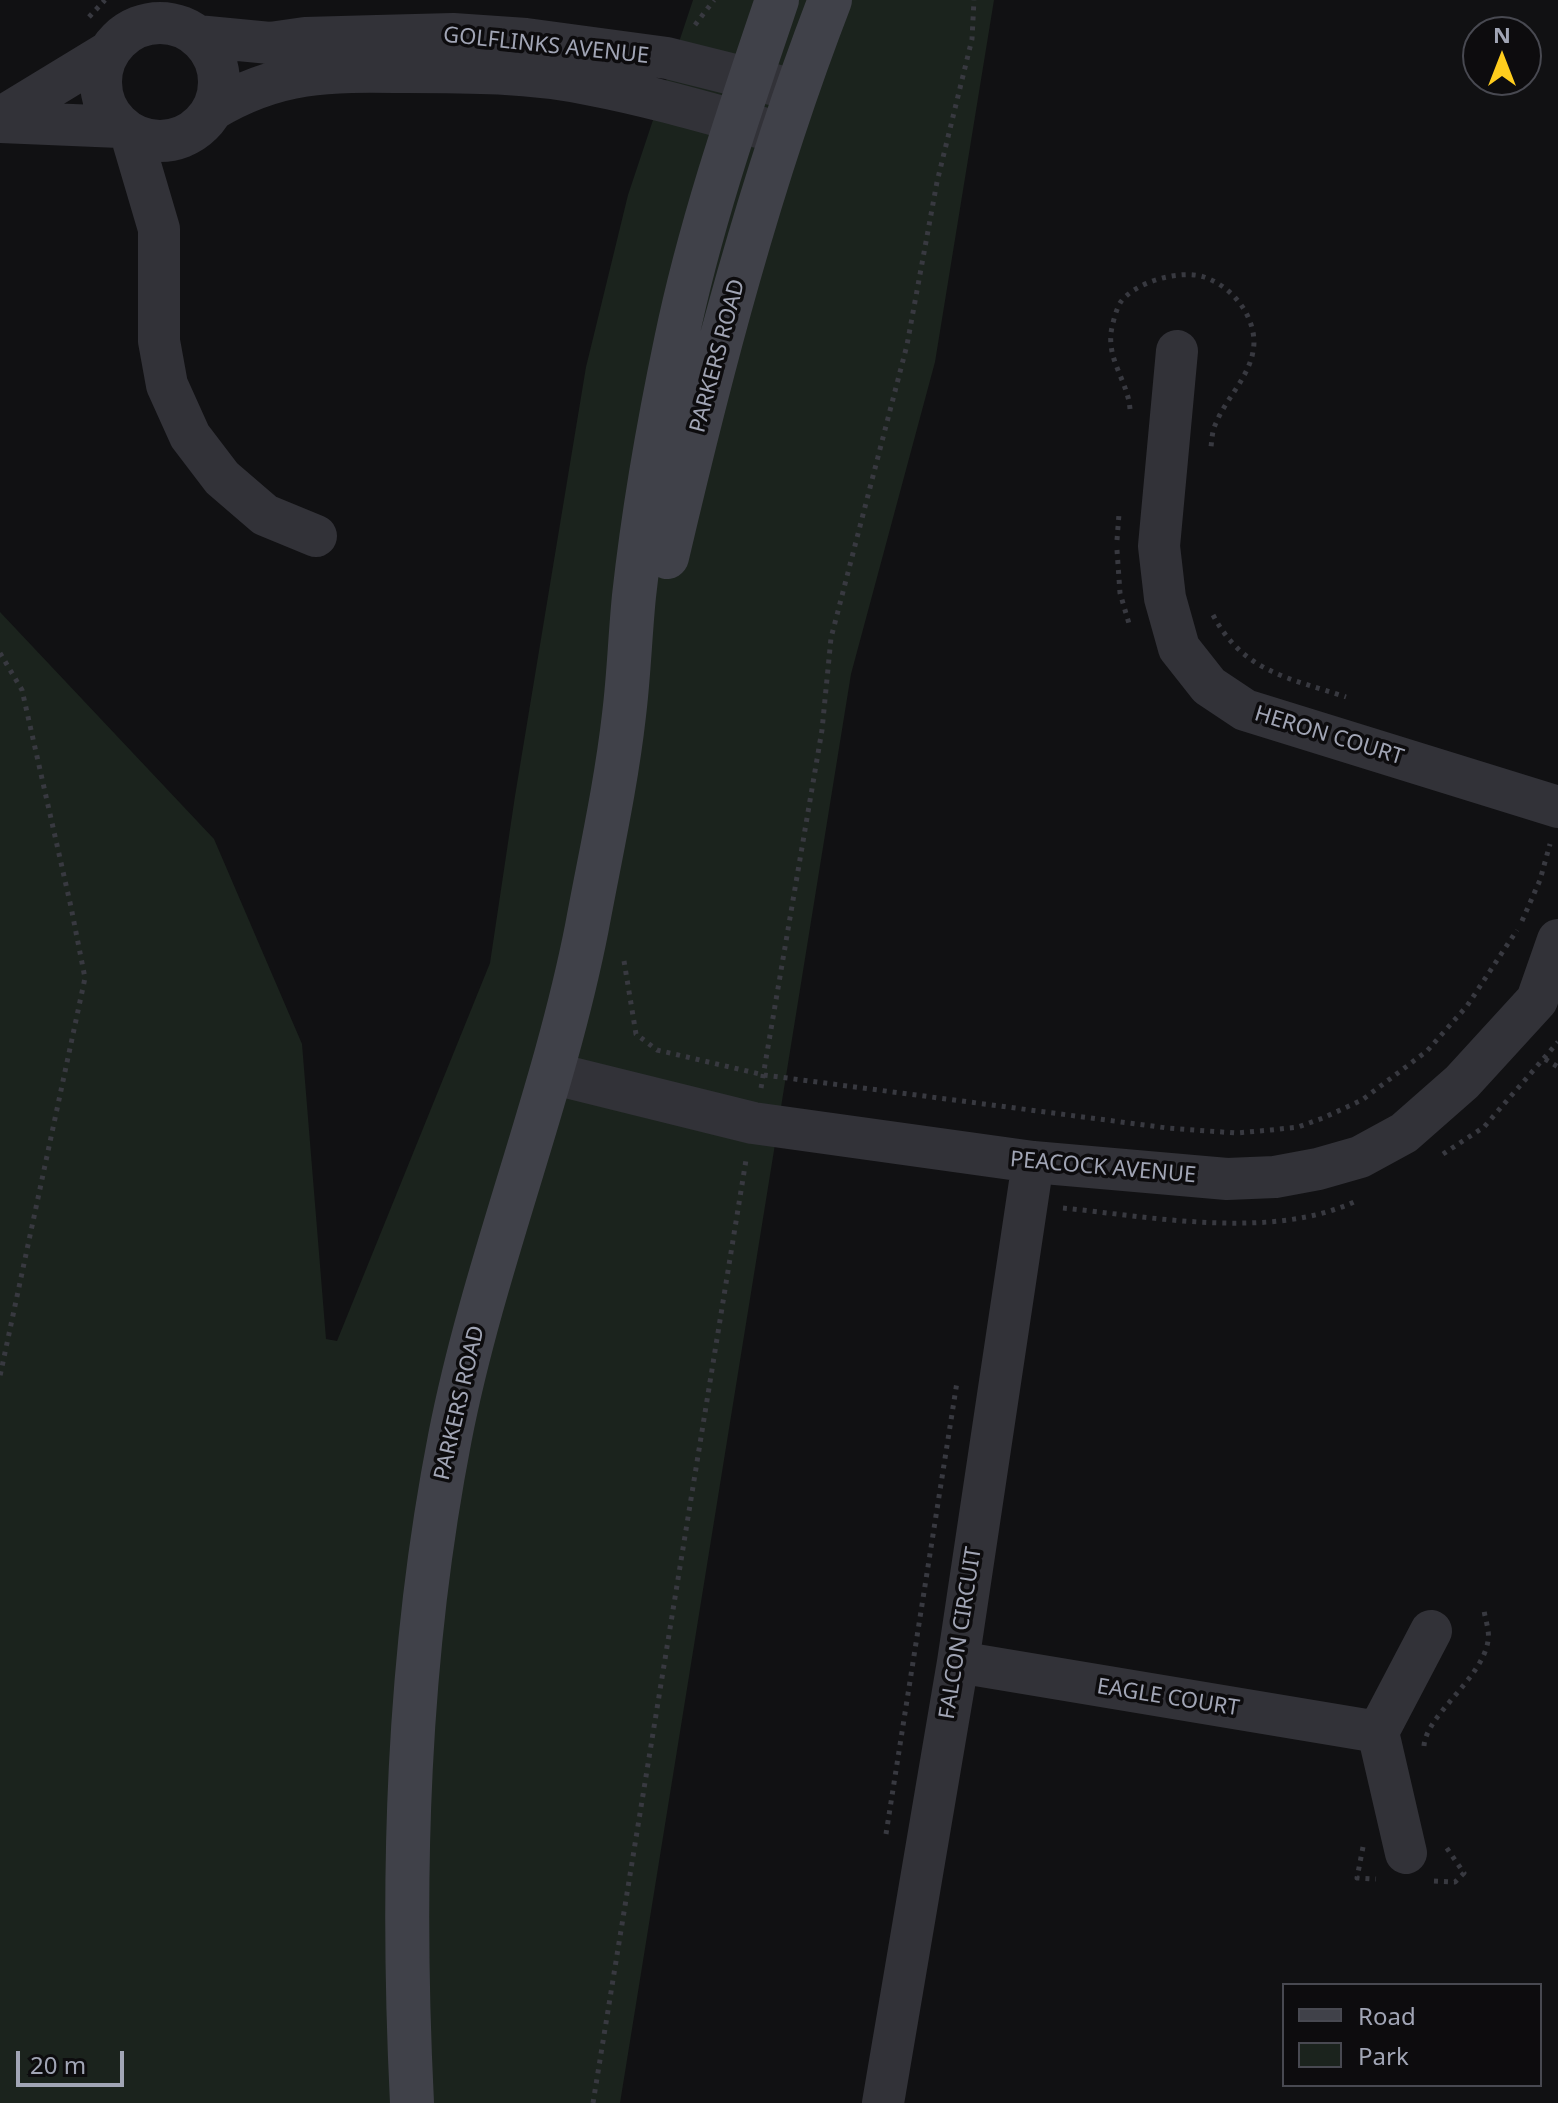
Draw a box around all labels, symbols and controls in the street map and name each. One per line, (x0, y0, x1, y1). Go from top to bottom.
north arrow (1462, 16, 1542, 96)
text: N (1493, 19, 1511, 49)
street label: GOLFLINKS AVENUE (442, 22, 650, 70)
street label: PARKERS ROAD (685, 276, 751, 436)
street label: HERON COURT (1251, 701, 1407, 771)
street label: PEACOCK AVENUE (1009, 1147, 1197, 1189)
street label: PARKERS ROAD (429, 1323, 491, 1483)
street label: FALCON CIRCUIT (934, 1545, 988, 1721)
street label: EAGLE COURT (1095, 1674, 1241, 1722)
legend (1282, 1983, 1542, 2087)
text: Road (1358, 1999, 1416, 2032)
scale bar (20, 2035, 128, 2085)
text: Park (1358, 2039, 1409, 2072)
text: 20 m (30, 2048, 86, 2081)

